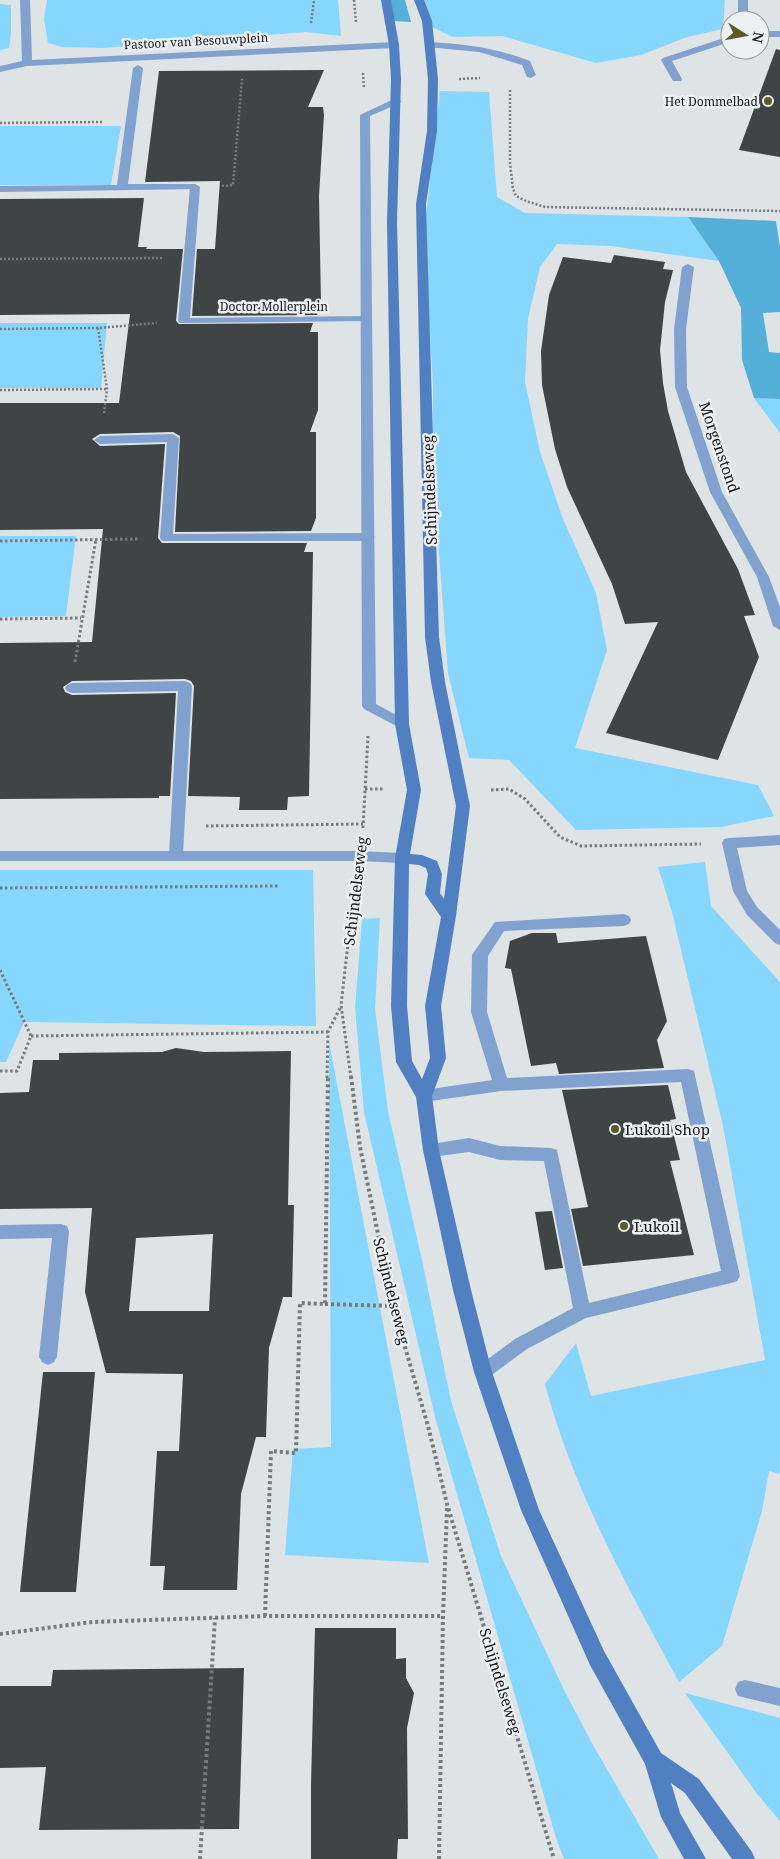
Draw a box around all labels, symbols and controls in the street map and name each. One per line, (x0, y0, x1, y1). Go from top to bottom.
north arrow (720, 10, 770, 60)
street label: Pastoor van Besouwplein (123, 29, 269, 53)
text: N (748, 30, 769, 45)
place label: Het Dommelbad (665, 93, 759, 110)
marker: Het Dommelbad (762, 95, 774, 107)
street label: Doctor Mollerplein (220, 298, 328, 315)
street label: Morgenstond (695, 399, 745, 495)
street label: Schijndelseweg (417, 435, 441, 545)
street label: Schijndelseweg (338, 835, 372, 947)
place label: Lukoil Shop (625, 1119, 710, 1139)
marker: Lukoil Shop (609, 1123, 621, 1135)
place label: Lukoil (634, 1216, 680, 1236)
marker: Lukoil (618, 1220, 630, 1232)
street label: Schijndelseweg (369, 1235, 415, 1347)
street label: Schijndelseweg (475, 1626, 527, 1736)

